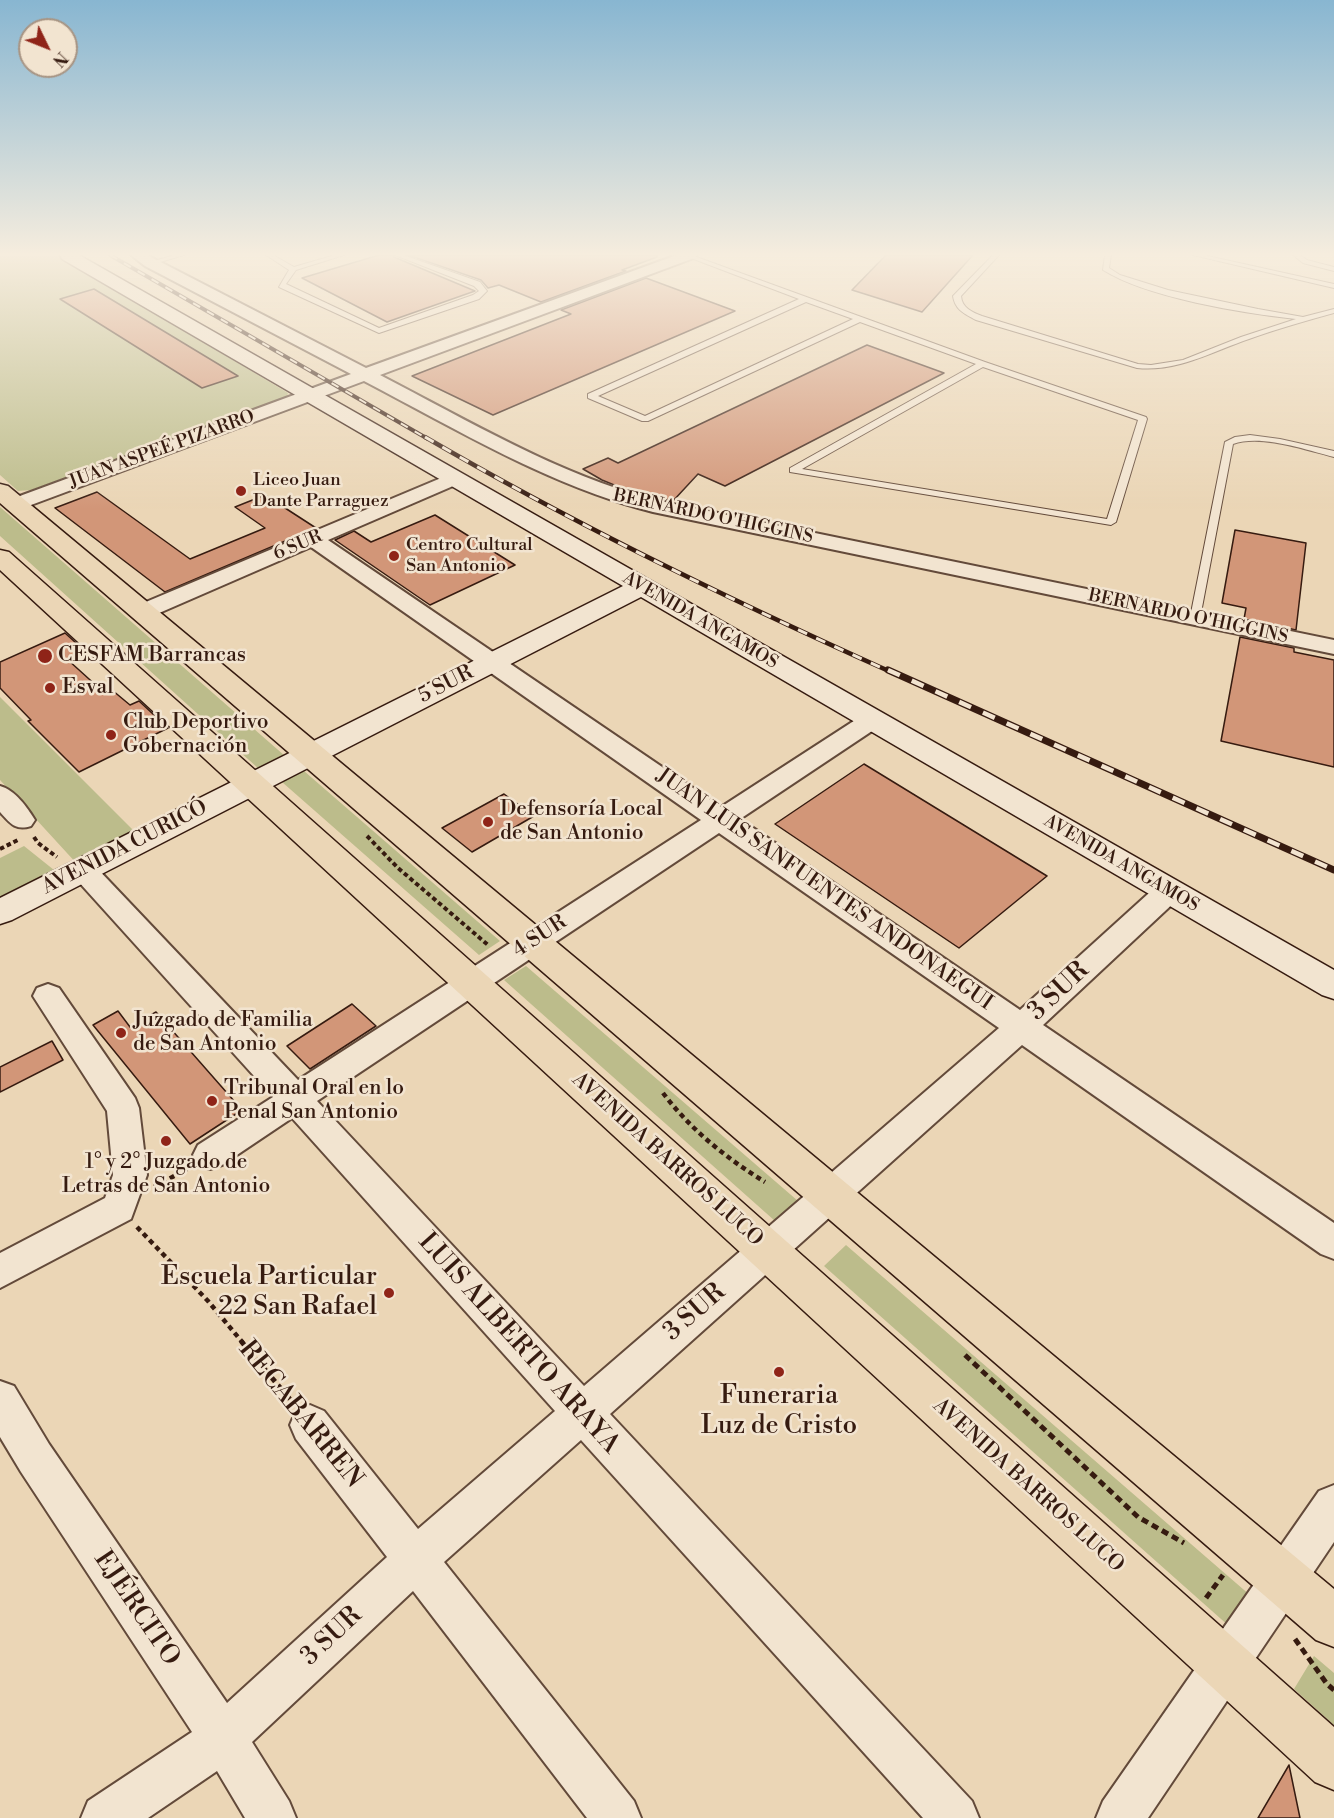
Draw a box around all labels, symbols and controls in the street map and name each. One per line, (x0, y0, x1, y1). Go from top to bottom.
north arrow (18, 18, 78, 78)
text: N (48, 47, 71, 70)
street label: JUAN ASPEÉ PIZARRO (66, 406, 258, 494)
place label: Liceo Juan Dante Parraguez (253, 470, 389, 512)
marker: Liceo Juan Dante Parraguez (234, 484, 248, 498)
street label: BERNARDO O'HIGGINS (611, 485, 815, 549)
street label: 6 SUR (270, 526, 326, 566)
place label: Centro Cultural San Antonio (406, 535, 533, 578)
marker: Centro Cultural San Antonio (387, 549, 401, 563)
street label: AVENIDA ANGAMOS (619, 568, 781, 674)
street label: BERNARDO O'HIGGINS (1086, 585, 1290, 649)
place label: CESFAM Barrancas (58, 643, 246, 669)
marker: CESFAM Barrancas (36, 647, 54, 665)
street label: 5 SUR (414, 661, 478, 709)
place label: Esval (62, 675, 113, 701)
marker: Esval (43, 681, 57, 695)
place label: Club Deportivo Gobernación (123, 710, 269, 760)
marker: Club Deportivo Gobernación (104, 728, 118, 742)
street label: JUAN LUIS SANFUENTES ANDONAEGUI (651, 764, 997, 1016)
street label: AVENIDA CURICÓ (38, 795, 212, 901)
place label: Defensoría Local de San Antonio (500, 797, 663, 847)
street label: AVENIDA ANGAMOS (1040, 811, 1202, 917)
marker: Defensoría Local de San Antonio (481, 815, 495, 829)
street label: 4 SUR (508, 910, 572, 964)
street label: 3 SUR (1022, 956, 1096, 1028)
place label: Juzgado de Familia de San Antonio (133, 1008, 313, 1058)
marker: Juzgado de Familia de San Antonio (114, 1026, 128, 1040)
street label: AVENIDA BARROS LUCO (566, 1068, 768, 1252)
place label: Tribunal Oral en lo Penal San Antonio (224, 1076, 404, 1126)
marker: Tribunal Oral en lo Penal San Antonio (205, 1094, 219, 1108)
marker: 1° y 2° Juzgado de Letras de San Antonio (159, 1134, 173, 1148)
place label: 1° y 2° Juzgado de Letras de San Antonio (62, 1150, 270, 1200)
street label: LUIS ALBERTO ARAYA (411, 1227, 625, 1461)
place label: Escuela Particular 22 San Rafael (161, 1262, 377, 1324)
street label: 3 SUR (658, 1278, 732, 1348)
marker: Escuela Particular 22 San Rafael (382, 1286, 396, 1300)
street label: RECABARREN (231, 1335, 369, 1495)
marker: Funeraria Luz de Cristo (772, 1365, 786, 1379)
place label: Funeraria Luz de Cristo (701, 1381, 857, 1442)
street label: AVENIDA BARROS LUCO (927, 1394, 1129, 1578)
street label: EJÉRCITO (86, 1546, 186, 1672)
street label: 3 SUR (295, 1601, 369, 1673)

